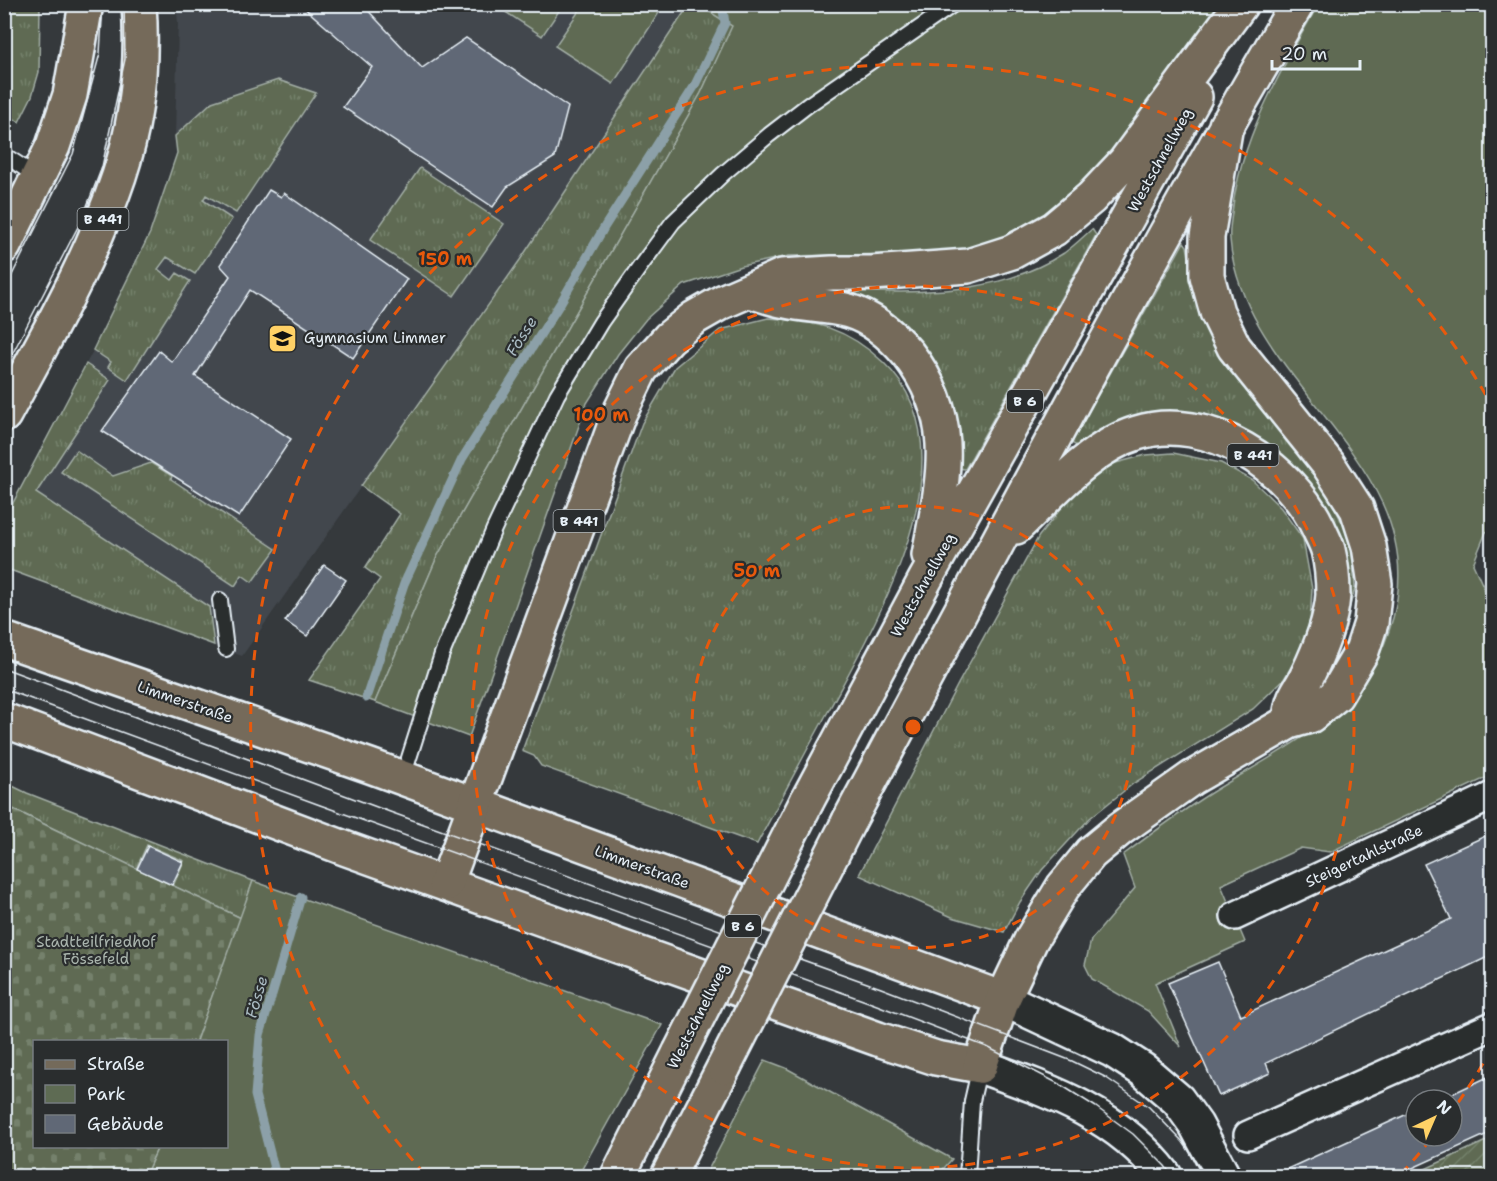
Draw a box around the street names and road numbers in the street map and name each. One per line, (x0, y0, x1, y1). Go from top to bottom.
street label: Westschnellweg (1123, 104, 1197, 216)
road number: B 441 (78, 208, 128, 230)
road number: B 6 (1007, 390, 1043, 412)
road number: B 441 (1228, 444, 1278, 466)
road number: B 441 (554, 510, 604, 532)
street label: Westschnellweg (886, 529, 960, 641)
street label: Limmerstraße (135, 676, 235, 728)
street label: Steigertahlstraße (1302, 820, 1426, 892)
street label: Limmerstraße (592, 841, 692, 893)
road number: B 6 (725, 915, 761, 937)
street label: Westschnellweg (663, 960, 733, 1072)

